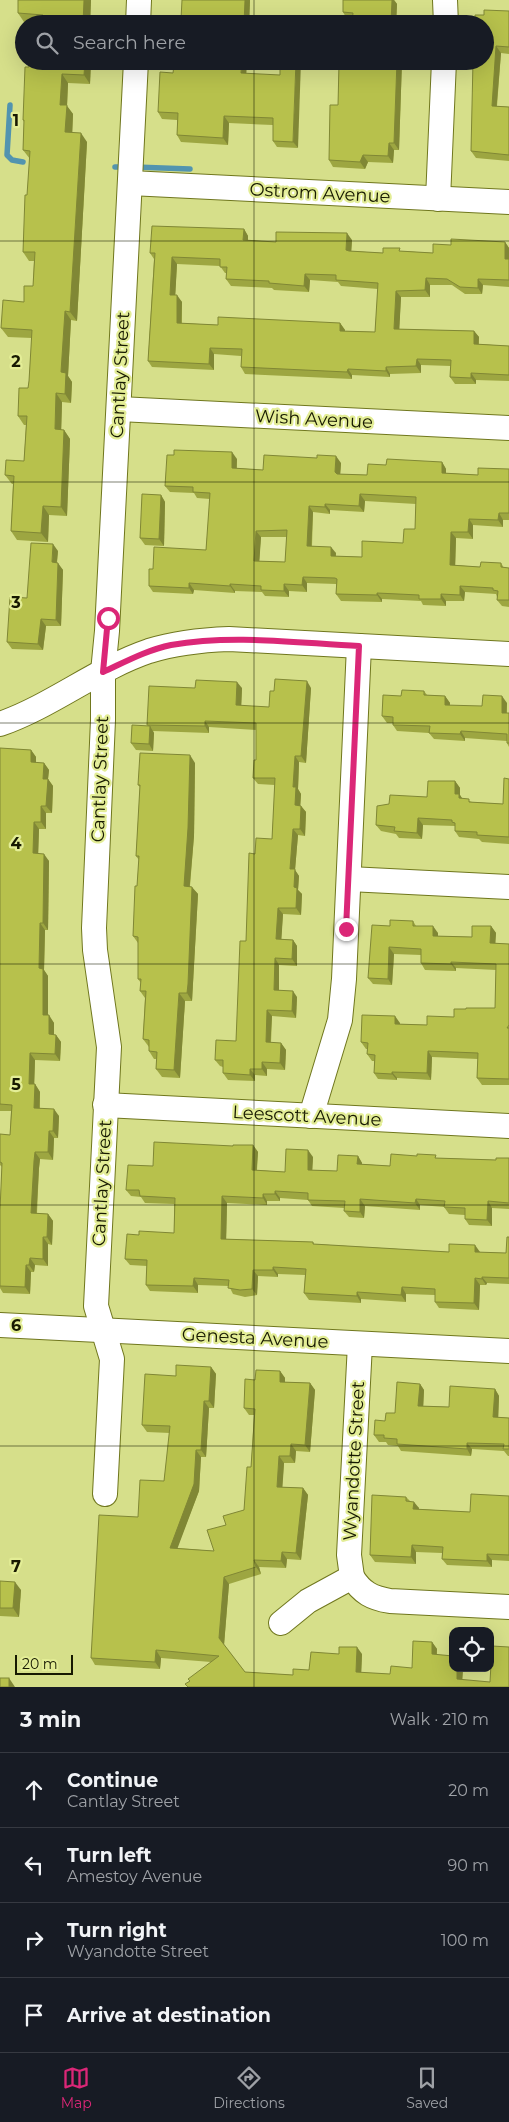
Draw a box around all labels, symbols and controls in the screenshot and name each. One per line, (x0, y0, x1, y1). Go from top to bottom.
search box (15, 15, 494, 70)
icon: search (33, 29, 61, 57)
text: Search here (73, 31, 186, 54)
text: 1 (13, 111, 19, 130)
street label: Ostrom Avenue (249, 178, 391, 208)
street label: Cantlay Street (106, 311, 134, 439)
text: 2 (11, 352, 21, 371)
street label: Wish Avenue (254, 405, 374, 433)
text: 3 (10, 593, 21, 612)
route start (97, 607, 120, 630)
street label: Cantlay Street (87, 715, 113, 843)
text: 4 (10, 834, 22, 853)
route end (335, 918, 358, 941)
text: 5 (11, 1075, 21, 1094)
street label: Leescott Avenue (232, 1101, 382, 1131)
street label: Cantlay Street (88, 1119, 116, 1247)
text: 6 (11, 1316, 21, 1335)
street label: Genesta Avenue (181, 1323, 329, 1353)
street label: Wyandotte Street (339, 1381, 369, 1541)
text: 7 (11, 1557, 21, 1576)
map controls (449, 1627, 494, 1672)
button: locate (449, 1627, 494, 1672)
scale bar (15, 1652, 72, 1675)
text: 20 m (22, 1655, 58, 1673)
text: 3 min (20, 1707, 81, 1732)
text: Walk · 210 m (390, 1710, 489, 1729)
text: Continue (67, 1769, 158, 1792)
icon: ahead (20, 1776, 48, 1804)
text: 20 m (448, 1781, 489, 1800)
text: Cantlay Street (67, 1792, 180, 1811)
text: Turn left (67, 1844, 152, 1867)
icon: left (20, 1851, 48, 1879)
text: 90 m (447, 1856, 489, 1875)
text: Amestoy Avenue (67, 1867, 202, 1886)
text: Turn right (67, 1919, 167, 1942)
icon: right (20, 1926, 48, 1954)
text: 100 m (441, 1931, 489, 1950)
text: Wyandotte Street (67, 1942, 209, 1961)
icon: arrive (20, 2001, 48, 2029)
text: Arrive at destination (67, 2004, 271, 2027)
tab: Map (61, 2064, 92, 2112)
tab: Directions (213, 2064, 285, 2112)
tab: Saved (406, 2064, 448, 2112)

